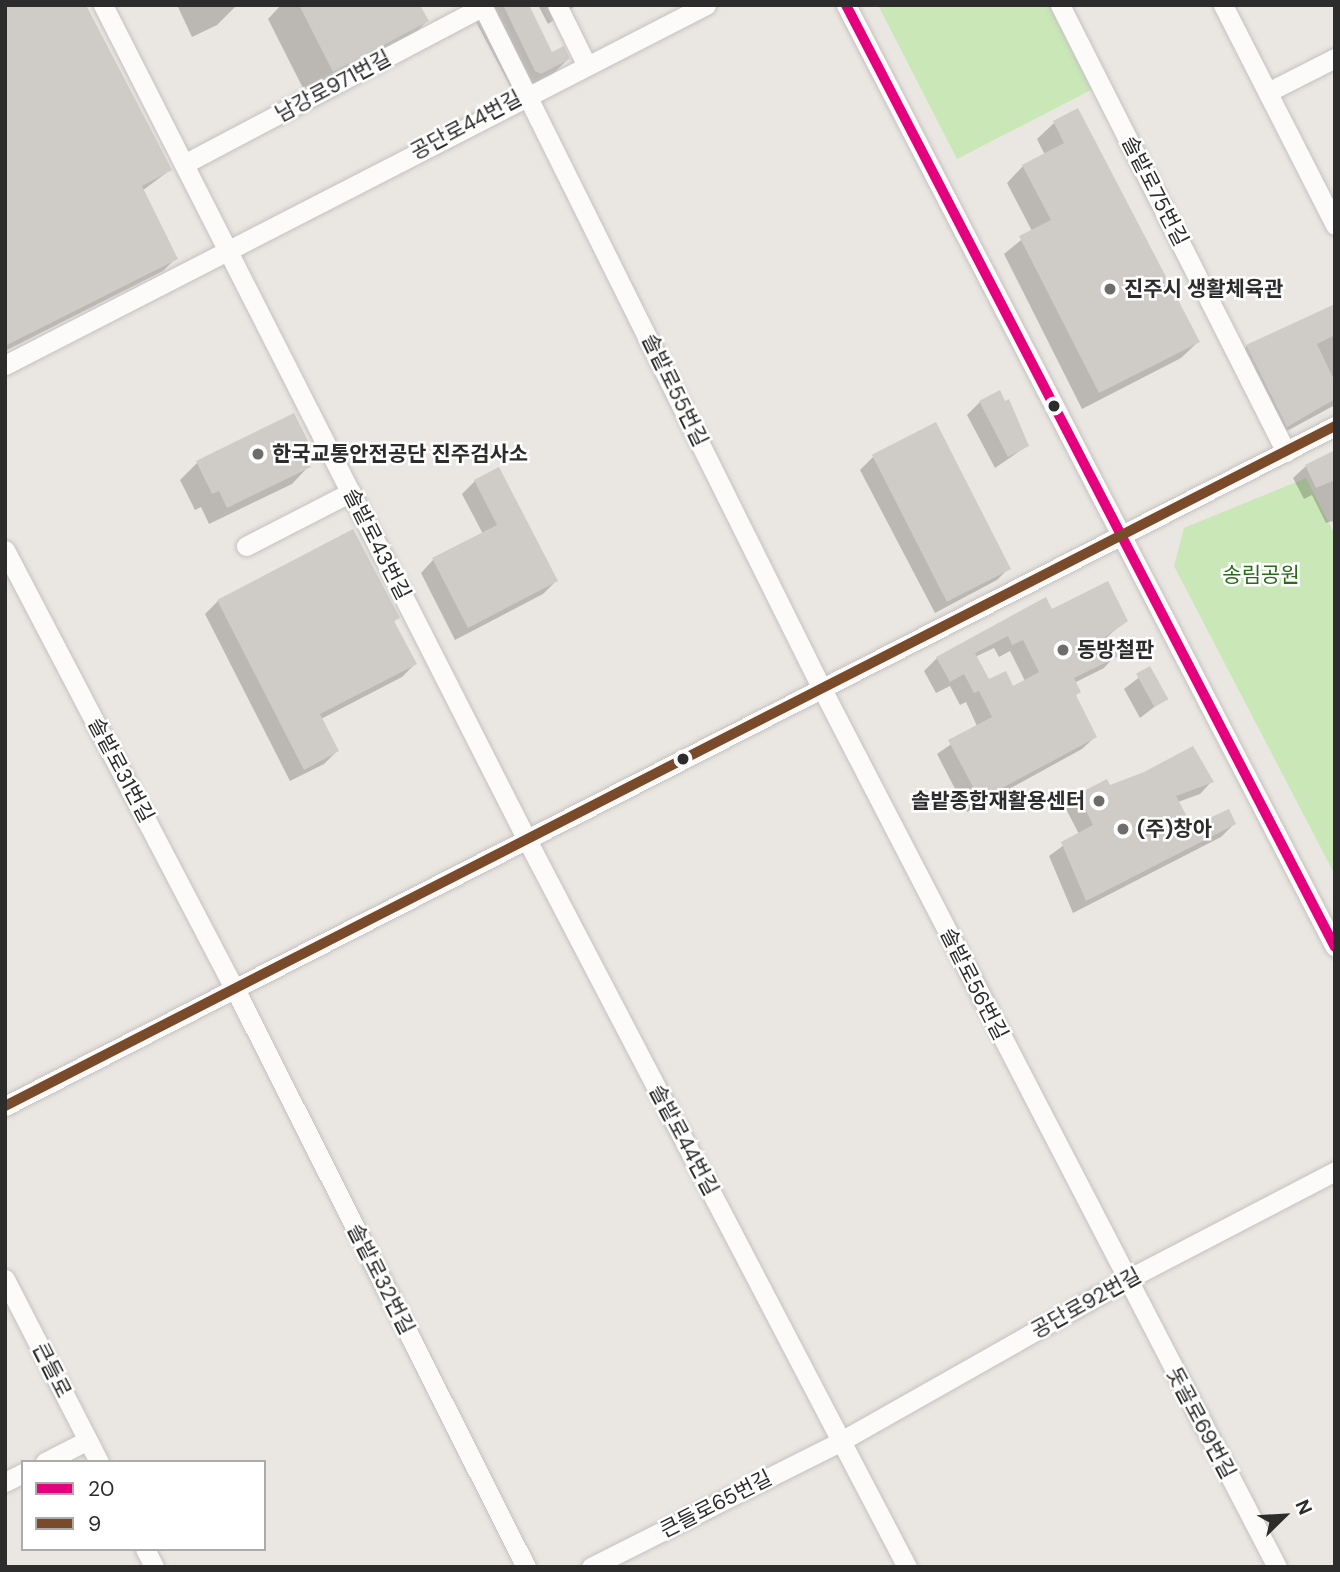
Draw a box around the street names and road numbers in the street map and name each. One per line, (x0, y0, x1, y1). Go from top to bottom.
street label: 남강로971번길 (271, 45, 395, 127)
street label: 공단로44번길 (406, 85, 526, 165)
street label: 솔밭로75번길 (1117, 132, 1193, 250)
street label: 솔밭로55번길 (637, 330, 713, 450)
street label: 솔밭로43번길 (338, 484, 416, 604)
street label: 솔밭로31번길 (83, 713, 159, 827)
street label: 솔밭로56번길 (935, 924, 1013, 1044)
street label: 솔밭로44번길 (644, 1080, 724, 1200)
street label: 솔밭로32번길 (342, 1219, 420, 1339)
street label: 공단로92번길 (1027, 1263, 1145, 1343)
street label: 큰들로 (28, 1338, 76, 1402)
street label: 돗골로69번길 (1161, 1363, 1241, 1483)
street label: 큰들로65번길 (656, 1465, 776, 1543)

